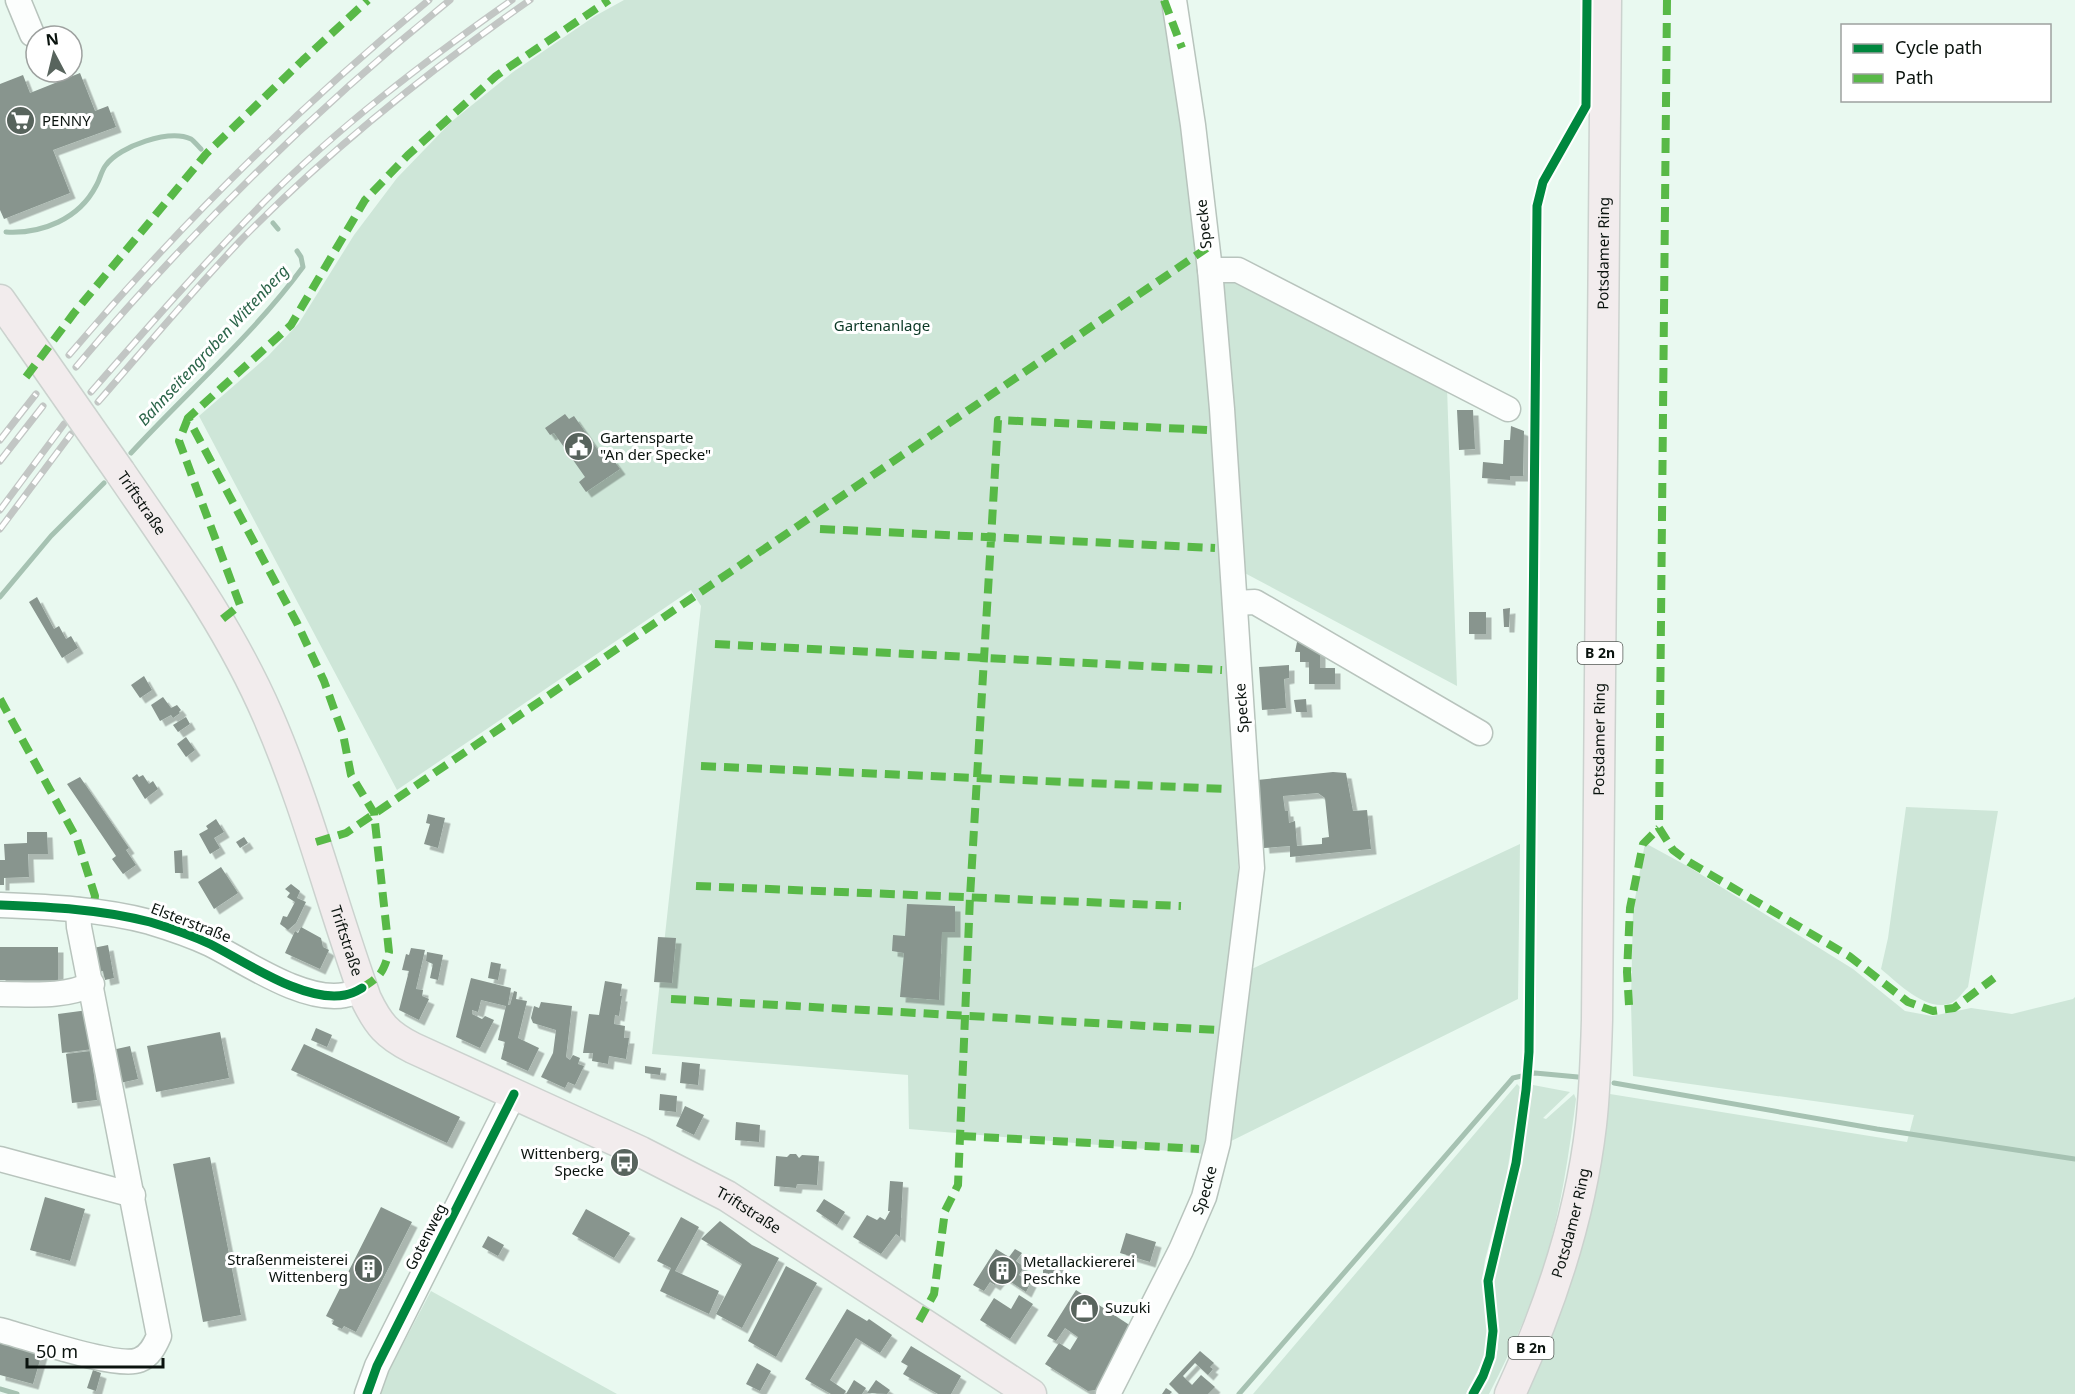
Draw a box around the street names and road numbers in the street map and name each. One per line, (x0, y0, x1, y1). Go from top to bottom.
street label: Potsdamer Ring (1592, 197, 1613, 310)
street label: Specke (1190, 198, 1216, 250)
street label: Triftstraße (113, 467, 171, 539)
road number: B 2n (1578, 642, 1622, 664)
street label: Specke (1229, 683, 1253, 734)
street label: Potsdamer Ring (1588, 683, 1609, 796)
street label: Elsterstraße (148, 898, 234, 947)
street label: Triftstraße (326, 903, 368, 978)
street label: Specke (1187, 1164, 1221, 1217)
street label: Potsdamer Ring (1546, 1166, 1593, 1280)
street label: Triftstraße (713, 1181, 785, 1238)
street label: Gotenweg (400, 1200, 451, 1273)
road number: B 2n (1508, 1337, 1553, 1359)

